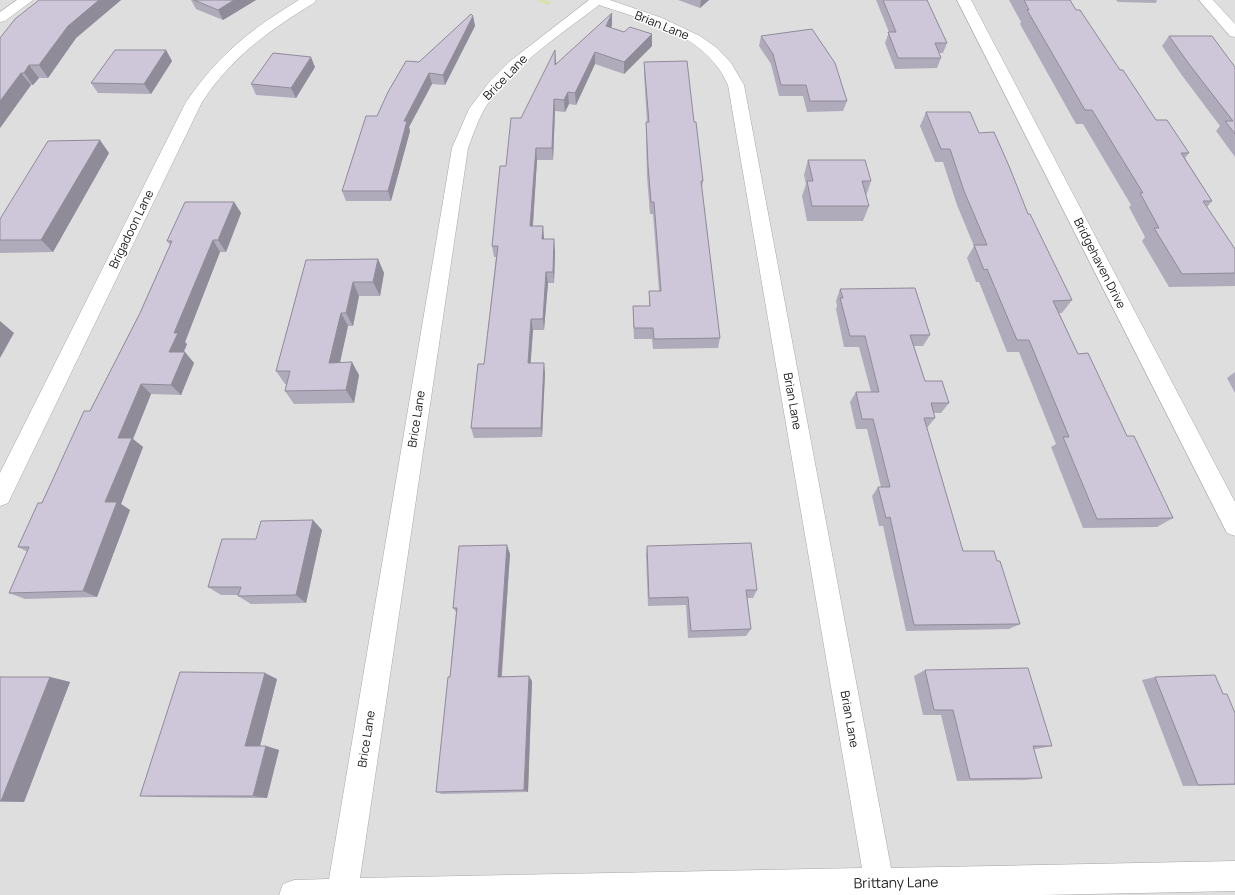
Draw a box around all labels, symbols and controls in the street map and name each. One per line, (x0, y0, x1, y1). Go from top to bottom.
street label: Brian Lane (632, 6, 692, 44)
street label: Brice Lane (479, 50, 531, 104)
street label: Brigadoon Lane (105, 187, 157, 271)
street label: Bridgehaven Drive (1070, 215, 1130, 311)
street label: Brian Lane (780, 371, 806, 431)
street label: Brice Lane (403, 389, 429, 449)
street label: Brian Lane (837, 689, 863, 749)
street label: Brice Lane (353, 709, 379, 769)
street label: Brittany Lane (854, 872, 938, 892)

